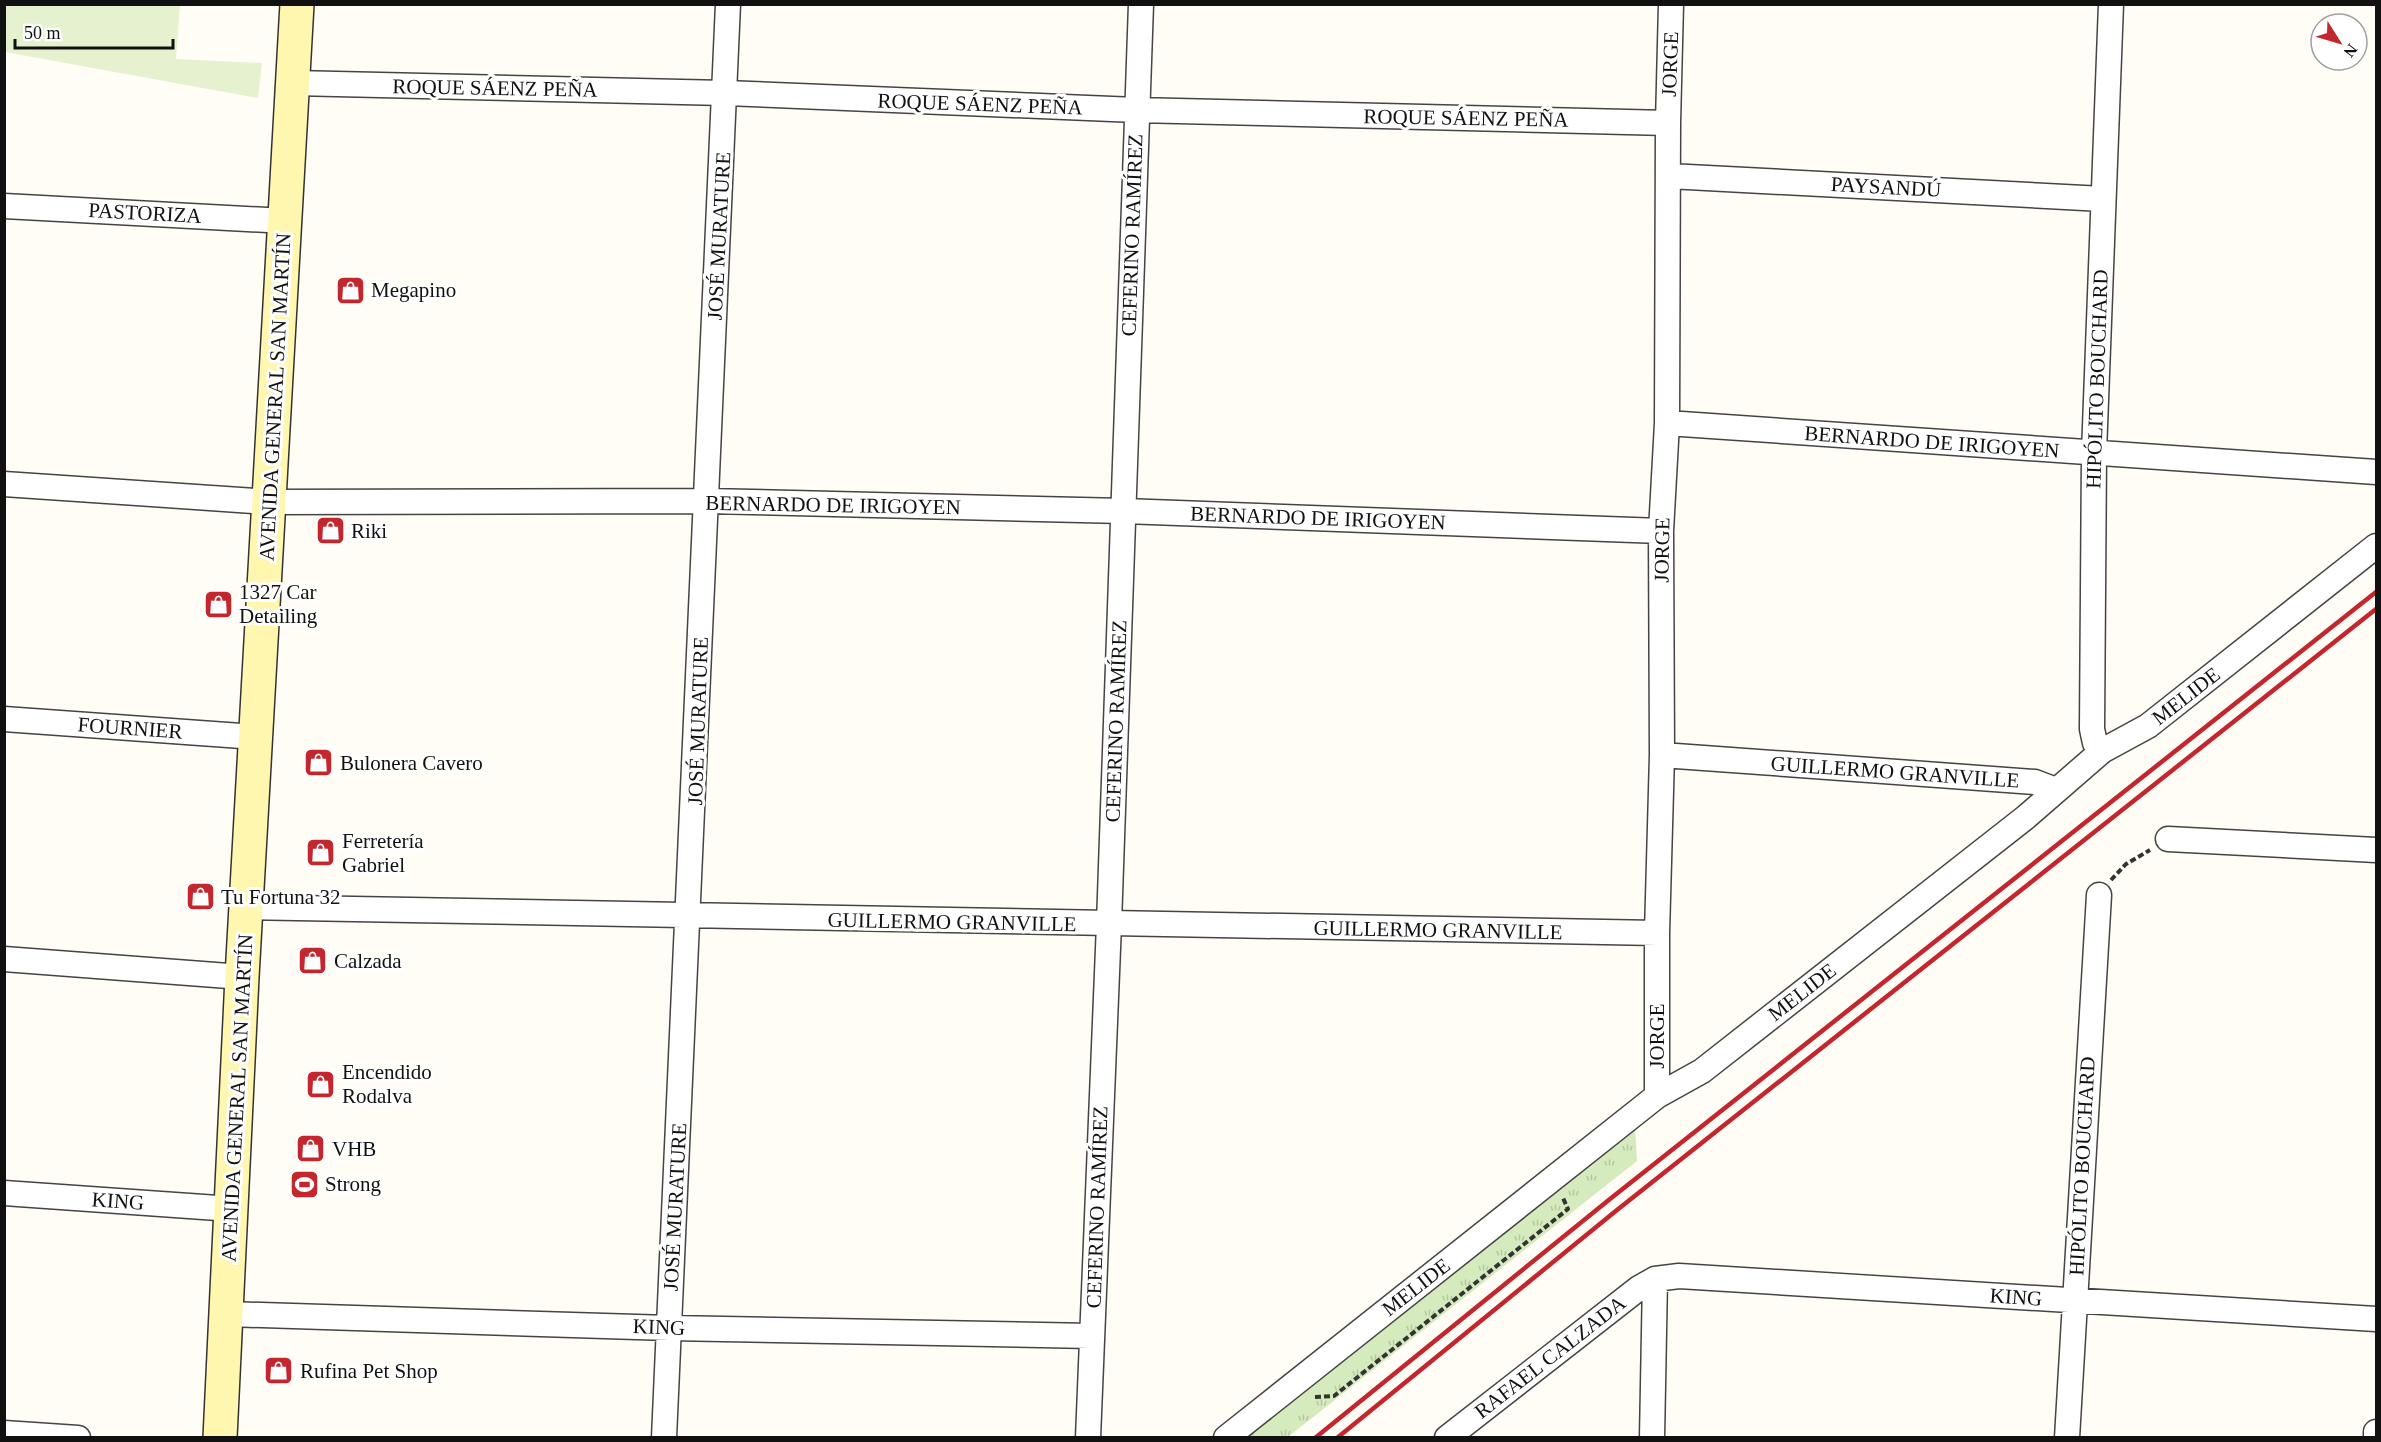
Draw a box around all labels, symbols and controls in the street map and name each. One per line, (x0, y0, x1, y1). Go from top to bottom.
scale bar (15, 12, 172, 50)
north arrow (2309, 12, 2369, 72)
text: 50 m (24, 23, 61, 43)
street label: JORGE (1657, 31, 1683, 97)
text: N (2340, 41, 2361, 61)
street label: ROQUE SÁENZ PEÑA (392, 74, 599, 102)
street label: ROQUE SÁENZ PEÑA (877, 88, 1084, 120)
street label: ROQUE SÁENZ PEÑA (1363, 104, 1570, 132)
street label: CEFERINO RAMÍREZ (1116, 133, 1148, 337)
street label: JOSÉ MURATURE (703, 151, 735, 321)
street label: PAYSANDÚ (1830, 172, 1942, 202)
street label: PASTORIZA (88, 198, 203, 228)
street label: AVENIDA GENERAL SAN MARTÍN (254, 232, 296, 562)
street label: HIPÓLITO BOUCHARD (2081, 269, 2113, 489)
shop icon: Megapino (334, 274, 366, 306)
place label: Megapino (371, 278, 456, 302)
street label: BERNARDO DE IRIGOYEN (1804, 421, 2060, 463)
street label: BERNARDO DE IRIGOYEN (705, 491, 961, 519)
street label: BERNARDO DE IRIGOYEN (1190, 502, 1446, 534)
shop icon: Riki (314, 515, 346, 547)
street label: JORGE (1649, 517, 1675, 583)
place label: Riki (351, 519, 387, 543)
place label: 1327 Car Detailing (239, 580, 318, 628)
shop icon: 1327 Car Detailing (202, 588, 234, 620)
street label: CEFERINO RAMÍREZ (1100, 619, 1132, 823)
street label: JOSÉ MURATURE (683, 636, 713, 806)
street label: MELIDE (2147, 662, 2225, 730)
street label: FOURNIER (77, 712, 183, 744)
shop icon: Bulonera Cavero (303, 747, 335, 779)
place label: Bulonera Cavero (340, 751, 483, 775)
street label: GUILLERMO GRANVILLE (1770, 751, 2020, 793)
place label: Ferretería Gabriel (342, 829, 424, 877)
shop icon: Ferretería Gabriel (305, 837, 337, 869)
shop icon: Tu Fortuna 32 (184, 881, 216, 913)
place label: Tu Fortuna 32 (221, 885, 340, 909)
street label: GUILLERMO GRANVILLE (827, 908, 1077, 936)
street label: GUILLERMO GRANVILLE (1313, 916, 1563, 944)
street label: AVENIDA GENERAL SAN MARTÍN (216, 933, 258, 1263)
shop icon: Calzada (297, 945, 329, 977)
place label: Calzada (334, 949, 402, 973)
street label: MELIDE (1763, 958, 1841, 1026)
street label: JORGE (1645, 1003, 1669, 1069)
street label: HIPÓLITO BOUCHARD (2064, 1056, 2100, 1276)
place label: Encendido Rodalva (342, 1060, 432, 1108)
shop icon: Encendido Rodalva (305, 1068, 337, 1100)
street label: CEFERINO RAMÍREZ (1081, 1105, 1113, 1309)
street label: JOSÉ MURATURE (659, 1122, 691, 1292)
shop icon: VHB (295, 1133, 327, 1165)
place label: VHB (332, 1137, 376, 1161)
sports icon: Strong (288, 1168, 320, 1200)
place label: Strong (325, 1172, 382, 1196)
street label: KING (91, 1187, 145, 1215)
street label: MELIDE (1377, 1253, 1455, 1321)
street label: KING (1989, 1283, 2043, 1311)
street label: RAFAEL CALZADA (1470, 1290, 1631, 1423)
street label: KING (632, 1314, 686, 1340)
shop icon: Rufina Pet Shop (263, 1355, 295, 1387)
place label: Rufina Pet Shop (300, 1359, 438, 1383)

